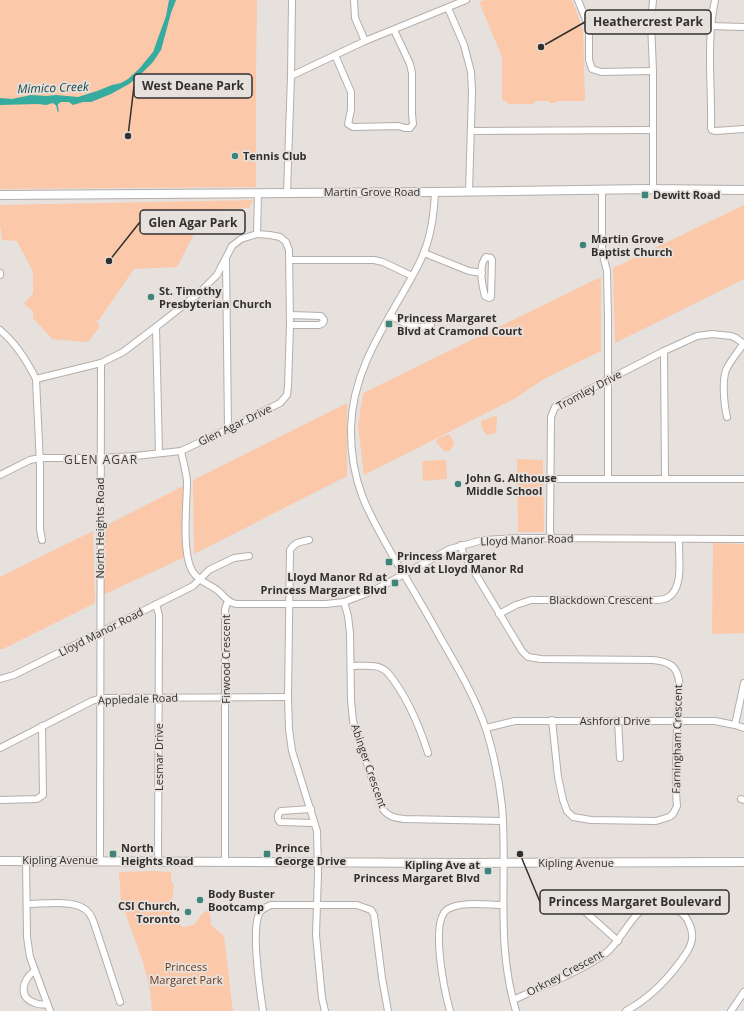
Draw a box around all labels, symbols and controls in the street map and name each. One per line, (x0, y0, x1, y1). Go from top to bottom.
callout: Heathercrest Park (585, 10, 711, 34)
text: Heathercrest Park (593, 13, 703, 30)
callout: West Deane Park (134, 74, 252, 98)
text: West Deane Park (142, 77, 245, 94)
water label: Mimico Creek (17, 78, 90, 97)
place label: Tennis Club (243, 148, 307, 163)
marker: Tennis Club (230, 151, 240, 161)
street label: Martin Grove Road (324, 184, 420, 199)
place label: Dewitt Road (653, 187, 721, 202)
marker: Dewitt Road (640, 190, 650, 200)
callout: Glen Agar Park (140, 210, 245, 234)
text: Glen Agar Park (149, 214, 238, 231)
place label: Martin Grove Baptist Church (591, 231, 673, 259)
marker: Martin Grove Baptist Church (578, 240, 588, 250)
place label: St. Timothy Presbyterian Church (159, 283, 272, 311)
marker: St. Timothy Presbyterian Church (146, 292, 156, 302)
place label: Princess Margaret Blvd at Cramond Court (397, 310, 522, 338)
marker: Princess Margaret Blvd at Cramond Court (384, 319, 394, 329)
street label: Tromley Drive (554, 366, 624, 413)
street label: Glen Agar Drive (196, 400, 274, 449)
district label: GLEN AGAR (64, 451, 138, 468)
place label: John G. Althouse Middle School (465, 470, 557, 498)
street label: North Heights Road (92, 478, 107, 578)
marker: John G. Althouse Middle School (453, 479, 463, 489)
street label: Lloyd Manor Road (480, 530, 574, 549)
place label: Princess Margaret Blvd at Lloyd Manor Rd (397, 548, 524, 576)
marker: Princess Margaret Blvd at Lloyd Manor Rd (384, 557, 394, 567)
place label: Lloyd Manor Rd at Princess Margaret Blvd (261, 569, 387, 597)
marker: Lloyd Manor Rd at Princess Margaret Blvd (390, 578, 400, 588)
street label: Blackdown Crescent (549, 592, 653, 607)
street label: Lloyd Manor Road (56, 604, 146, 659)
street label: Firwood Crescent (218, 614, 233, 704)
street label: Farningham Crescent (668, 684, 685, 794)
street label: Appledale Road (98, 690, 178, 707)
street label: Ashford Drive (580, 713, 650, 728)
street label: Abinger Crescent (348, 722, 391, 810)
street label: Lesmar Drive (151, 723, 166, 791)
place label: North Heights Road (121, 840, 194, 868)
place label: Prince George Drive (275, 840, 347, 868)
marker: North Heights Road (108, 849, 118, 859)
marker: Prince George Drive (262, 849, 272, 859)
street label: Kipling Avenue (22, 852, 98, 867)
street label: Kipling Avenue (538, 855, 614, 870)
place label: Kipling Ave at Princess Margaret Blvd (354, 857, 480, 885)
marker: Kipling Ave at Princess Margaret Blvd (483, 866, 493, 876)
place label: Body Buster Bootcamp (208, 886, 275, 914)
callout: Princess Margaret Boulevard (540, 890, 729, 914)
text: Princess Margaret Boulevard (549, 893, 722, 910)
marker: Body Buster Bootcamp (195, 895, 205, 905)
place label: CSI Church, Toronto (118, 898, 180, 926)
marker: CSI Church, Toronto (183, 907, 193, 917)
street label: Orkney Crescent (524, 946, 606, 999)
park label: Princess Margaret Park (149, 959, 223, 987)

